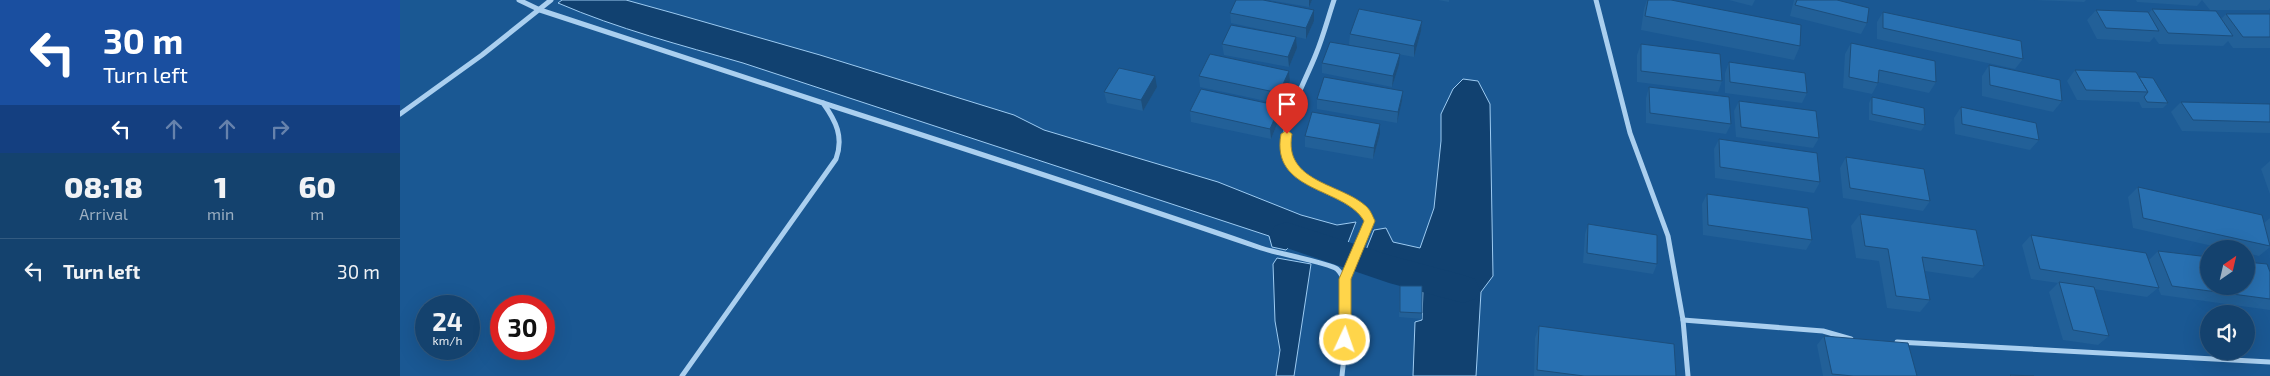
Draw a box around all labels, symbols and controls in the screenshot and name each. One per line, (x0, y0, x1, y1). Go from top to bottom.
text: 30 m (103, 19, 183, 61)
icon: left (20, 20, 85, 85)
text: Turn left (103, 61, 188, 87)
pin (1266, 83, 1308, 134)
icon: arrive (1273, 90, 1301, 118)
icon: left (107, 115, 135, 143)
icon: ahead (160, 115, 188, 143)
icon: ahead (213, 115, 241, 143)
icon: right (266, 115, 294, 143)
text: 08:18 (64, 168, 143, 204)
text: 1 (214, 168, 228, 204)
text: 60 (298, 168, 336, 204)
text: Arrival (79, 204, 128, 223)
text: min (207, 204, 234, 223)
text: m (310, 204, 324, 223)
north arrow (2200, 240, 2255, 295)
map controls (2200, 240, 2255, 360)
icon: left (20, 257, 48, 285)
text: Turn left (63, 260, 140, 283)
text: 30 m (337, 260, 380, 283)
speed limit sign: 30 (490, 295, 555, 360)
button: sound (2200, 305, 2255, 360)
text: 24 (432, 306, 463, 336)
position arrow (1318, 313, 1370, 365)
text: km/h (433, 333, 462, 347)

